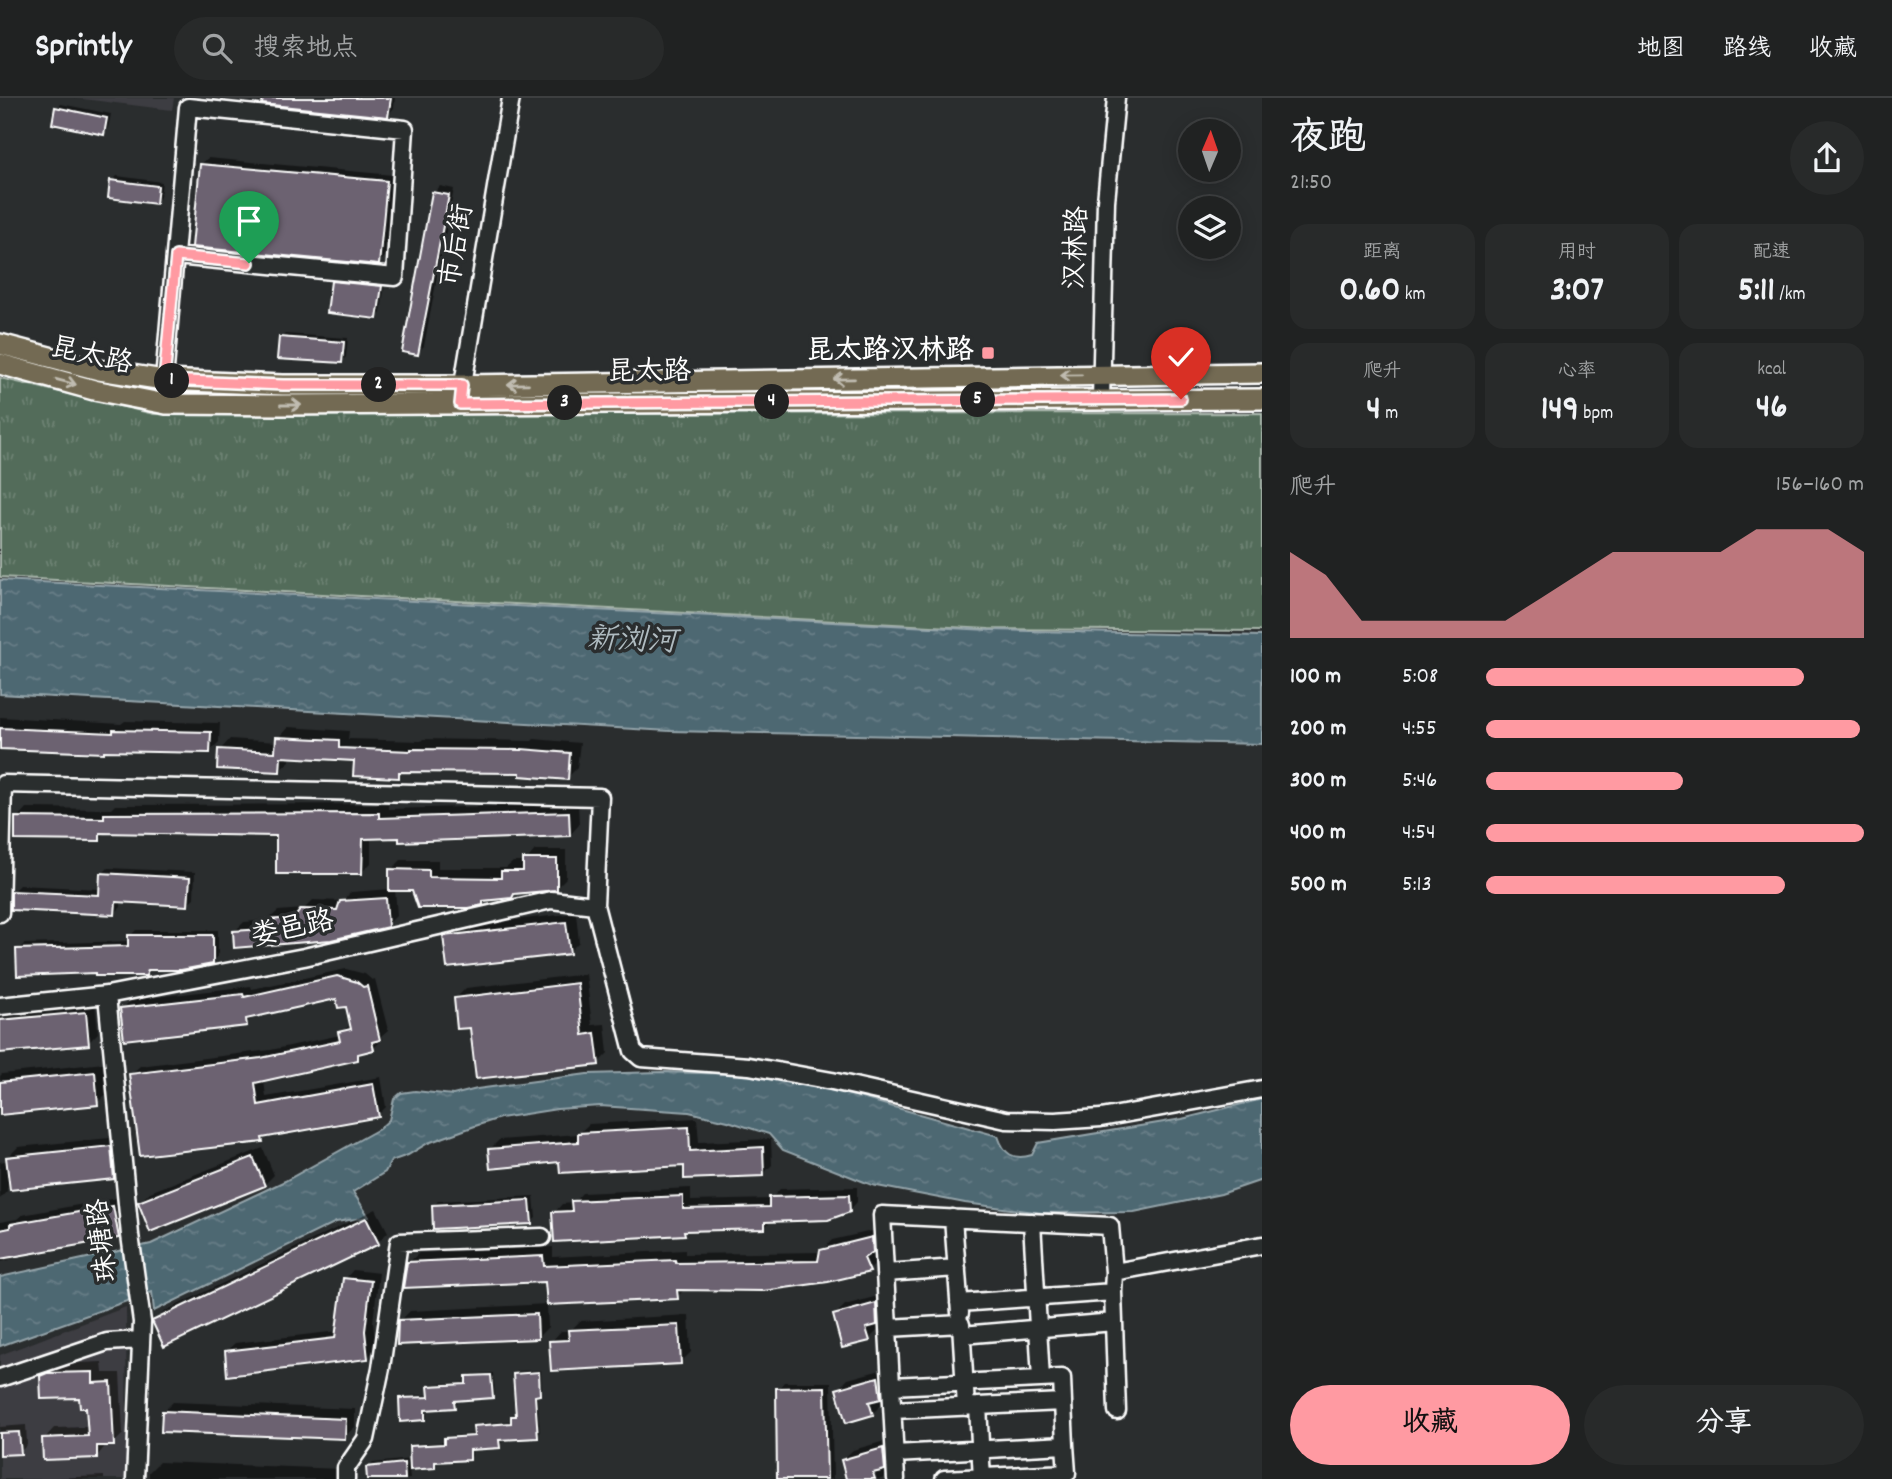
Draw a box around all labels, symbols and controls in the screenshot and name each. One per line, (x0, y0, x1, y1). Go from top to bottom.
search box (174, 17, 664, 80)
text: Sprintly (35, 25, 132, 72)
icon: search (198, 29, 236, 67)
text: 搜索地点 (254, 31, 358, 68)
text: 地图 (1637, 33, 1685, 67)
text: 路线 (1723, 33, 1771, 67)
text: 收藏 (1809, 33, 1857, 67)
text: 夜跑 (1290, 113, 1366, 168)
north arrow (1178, 119, 1241, 182)
map controls (1178, 119, 1241, 259)
button: share (1790, 121, 1864, 195)
text: 21:50 (1290, 167, 1332, 200)
pin (219, 191, 279, 263)
button: layers (1178, 196, 1241, 259)
street label: 市后街 (432, 201, 486, 291)
icon: arrive (230, 202, 268, 240)
street label: 汉林路 (1058, 205, 1100, 291)
text: 距离 (1363, 240, 1401, 267)
text: 用时 (1558, 240, 1596, 267)
text: 配速 (1753, 240, 1791, 267)
text: 0.60 (1339, 267, 1400, 317)
text: 3:07 (1550, 267, 1604, 317)
text: 5:11 (1738, 267, 1775, 317)
text: km (1400, 282, 1425, 309)
text: /km (1775, 282, 1806, 309)
pin (1151, 327, 1211, 399)
street label: 昆太路 (46, 329, 136, 387)
place label: 昆太路汉林路 (806, 333, 974, 373)
icon: check (1162, 338, 1200, 376)
marker: 昆太路汉林路 (980, 345, 996, 361)
street label: 昆太路 (607, 354, 691, 394)
text: kcal (1757, 357, 1786, 384)
text: 爬升 (1363, 359, 1401, 386)
text: 心率 (1558, 359, 1596, 386)
pin: 1 (154, 364, 190, 398)
text: 1 (169, 367, 174, 394)
pin: 2 (362, 368, 396, 402)
one-way arrow (1060, 369, 1083, 382)
text: 2 (374, 371, 383, 398)
one-way arrow (833, 372, 856, 386)
one-way arrow (54, 376, 77, 389)
one-way arrow (507, 377, 530, 391)
pin: 5 (960, 382, 996, 418)
pin: 4 (754, 384, 790, 420)
text: 46 (1756, 384, 1788, 434)
pin: 3 (548, 386, 582, 420)
text: 5 (973, 386, 982, 413)
text: 4 (1366, 386, 1381, 436)
text: 149 (1541, 386, 1579, 436)
text: 4 (768, 388, 775, 415)
text: 3 (560, 389, 569, 416)
one-way arrow (279, 398, 302, 412)
text: m (1381, 401, 1398, 428)
text: bpm (1579, 401, 1613, 428)
text: 156–160 m (1776, 469, 1864, 502)
text: 爬升 (1290, 472, 1336, 505)
water label: 新浏河 (586, 620, 683, 666)
text: 100 m (1290, 661, 1341, 694)
text: 5:08 (1402, 661, 1438, 694)
text: 200 m (1290, 713, 1346, 746)
text: 4:55 (1402, 713, 1437, 746)
text: 300 m (1290, 765, 1346, 798)
text: 5:46 (1402, 765, 1437, 798)
text: 400 m (1290, 817, 1346, 850)
text: 4:54 (1402, 817, 1436, 850)
text: 500 m (1290, 869, 1347, 902)
text: 5:13 (1402, 869, 1432, 902)
street label: 娄邑路 (248, 903, 338, 959)
street label: 珠塘路 (80, 1196, 130, 1284)
button: 收藏 (1290, 1385, 1570, 1465)
button: 分享 (1584, 1385, 1864, 1465)

